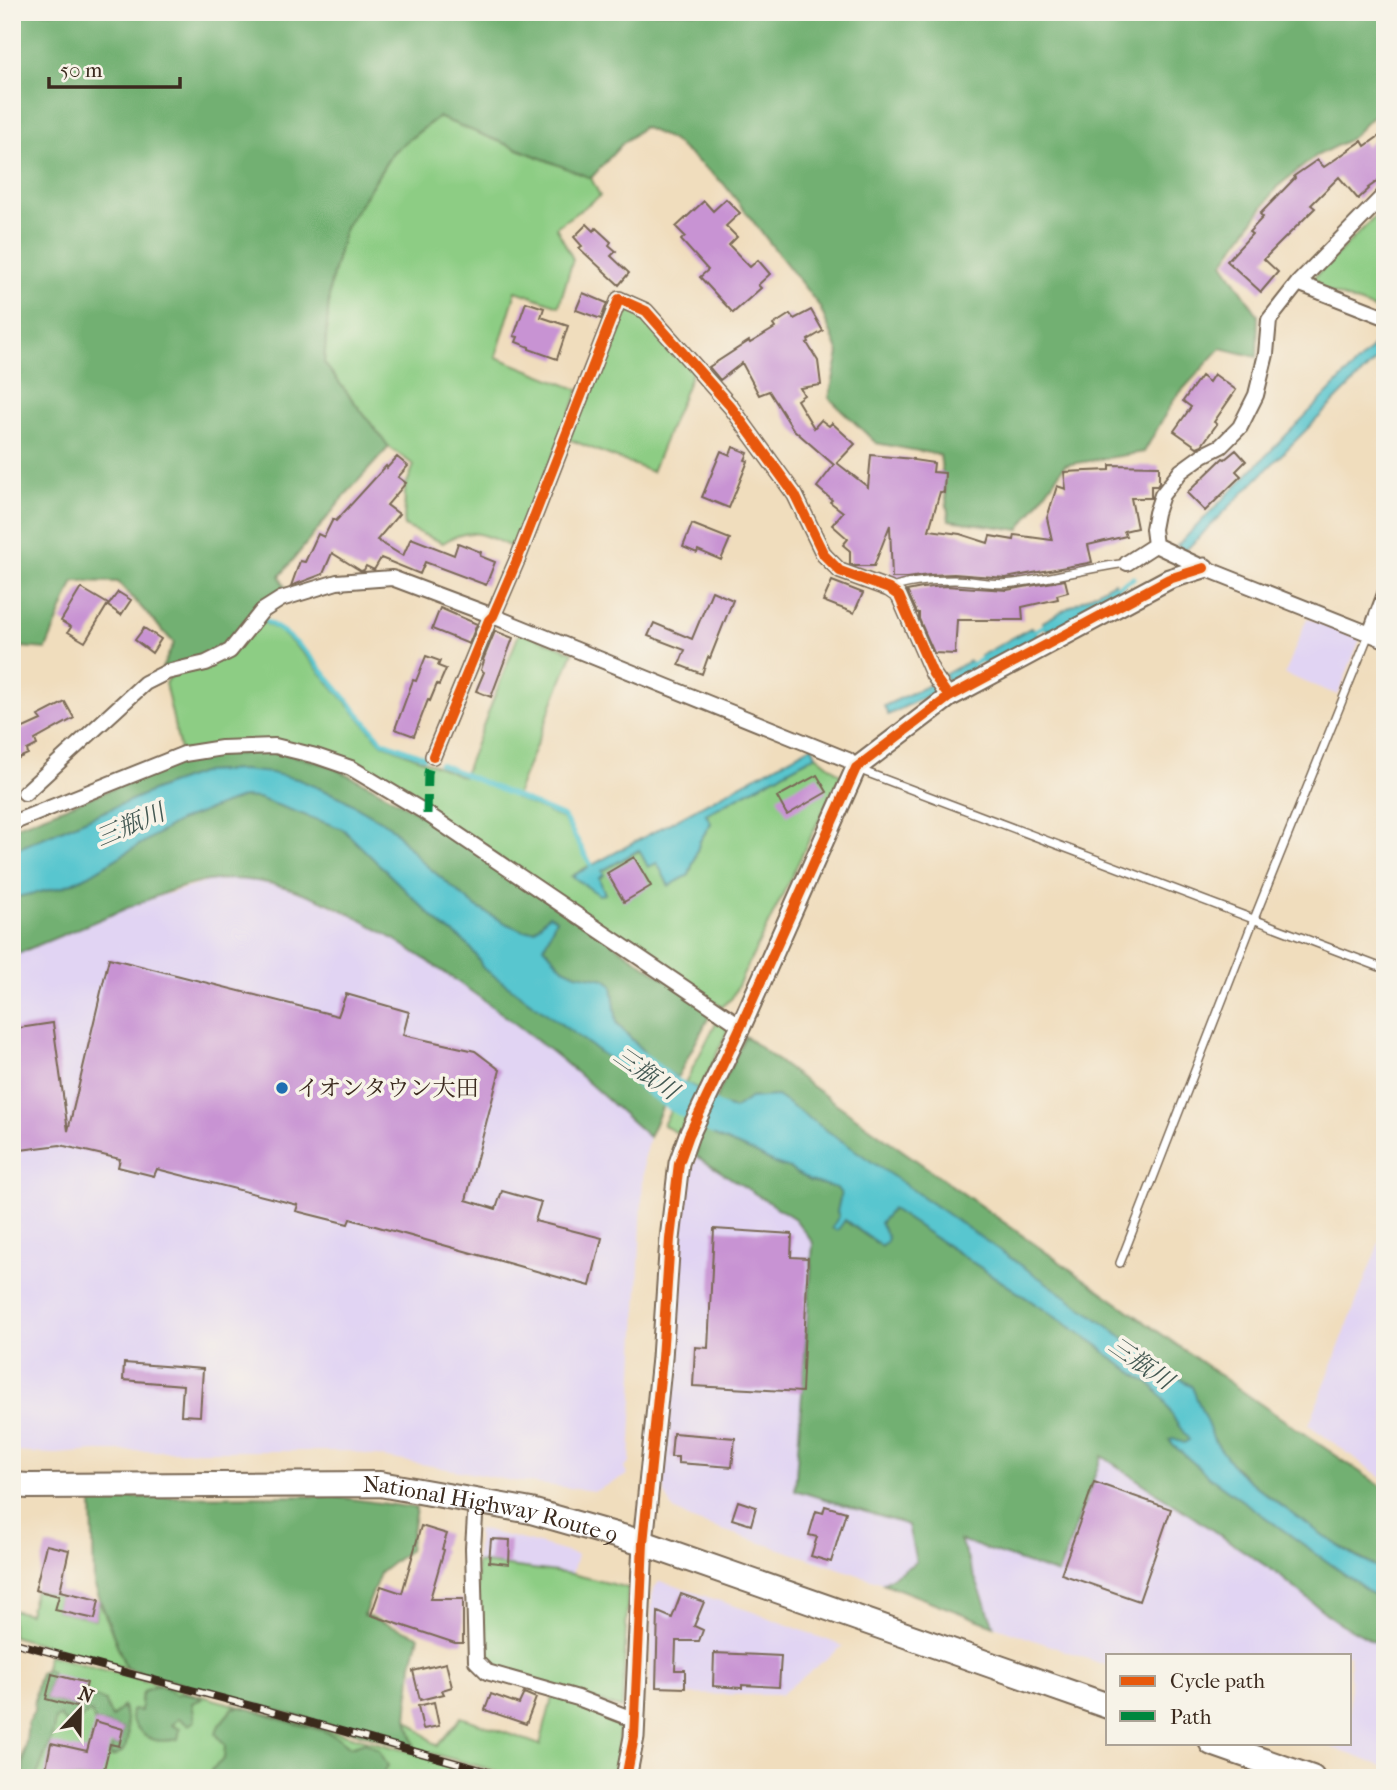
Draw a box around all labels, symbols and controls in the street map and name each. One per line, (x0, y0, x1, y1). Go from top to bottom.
scale bar (49, 46, 180, 90)
text: 50 m (60, 58, 103, 82)
water label: 三瓶川 (91, 797, 171, 852)
water label: 三瓶川 (608, 1041, 686, 1107)
place label: イオンタウン大田 (296, 1075, 478, 1102)
marker: イオンタウン大田 (274, 1080, 290, 1096)
water label: 三瓶川 (1103, 1331, 1181, 1397)
street label: National Highway Route 9 (363, 1471, 621, 1549)
legend (1106, 1654, 1352, 1744)
text: Cycle path (1170, 1669, 1265, 1693)
north arrow (46, 1674, 116, 1744)
text: N (75, 1682, 97, 1708)
text: Path (1170, 1705, 1212, 1729)

